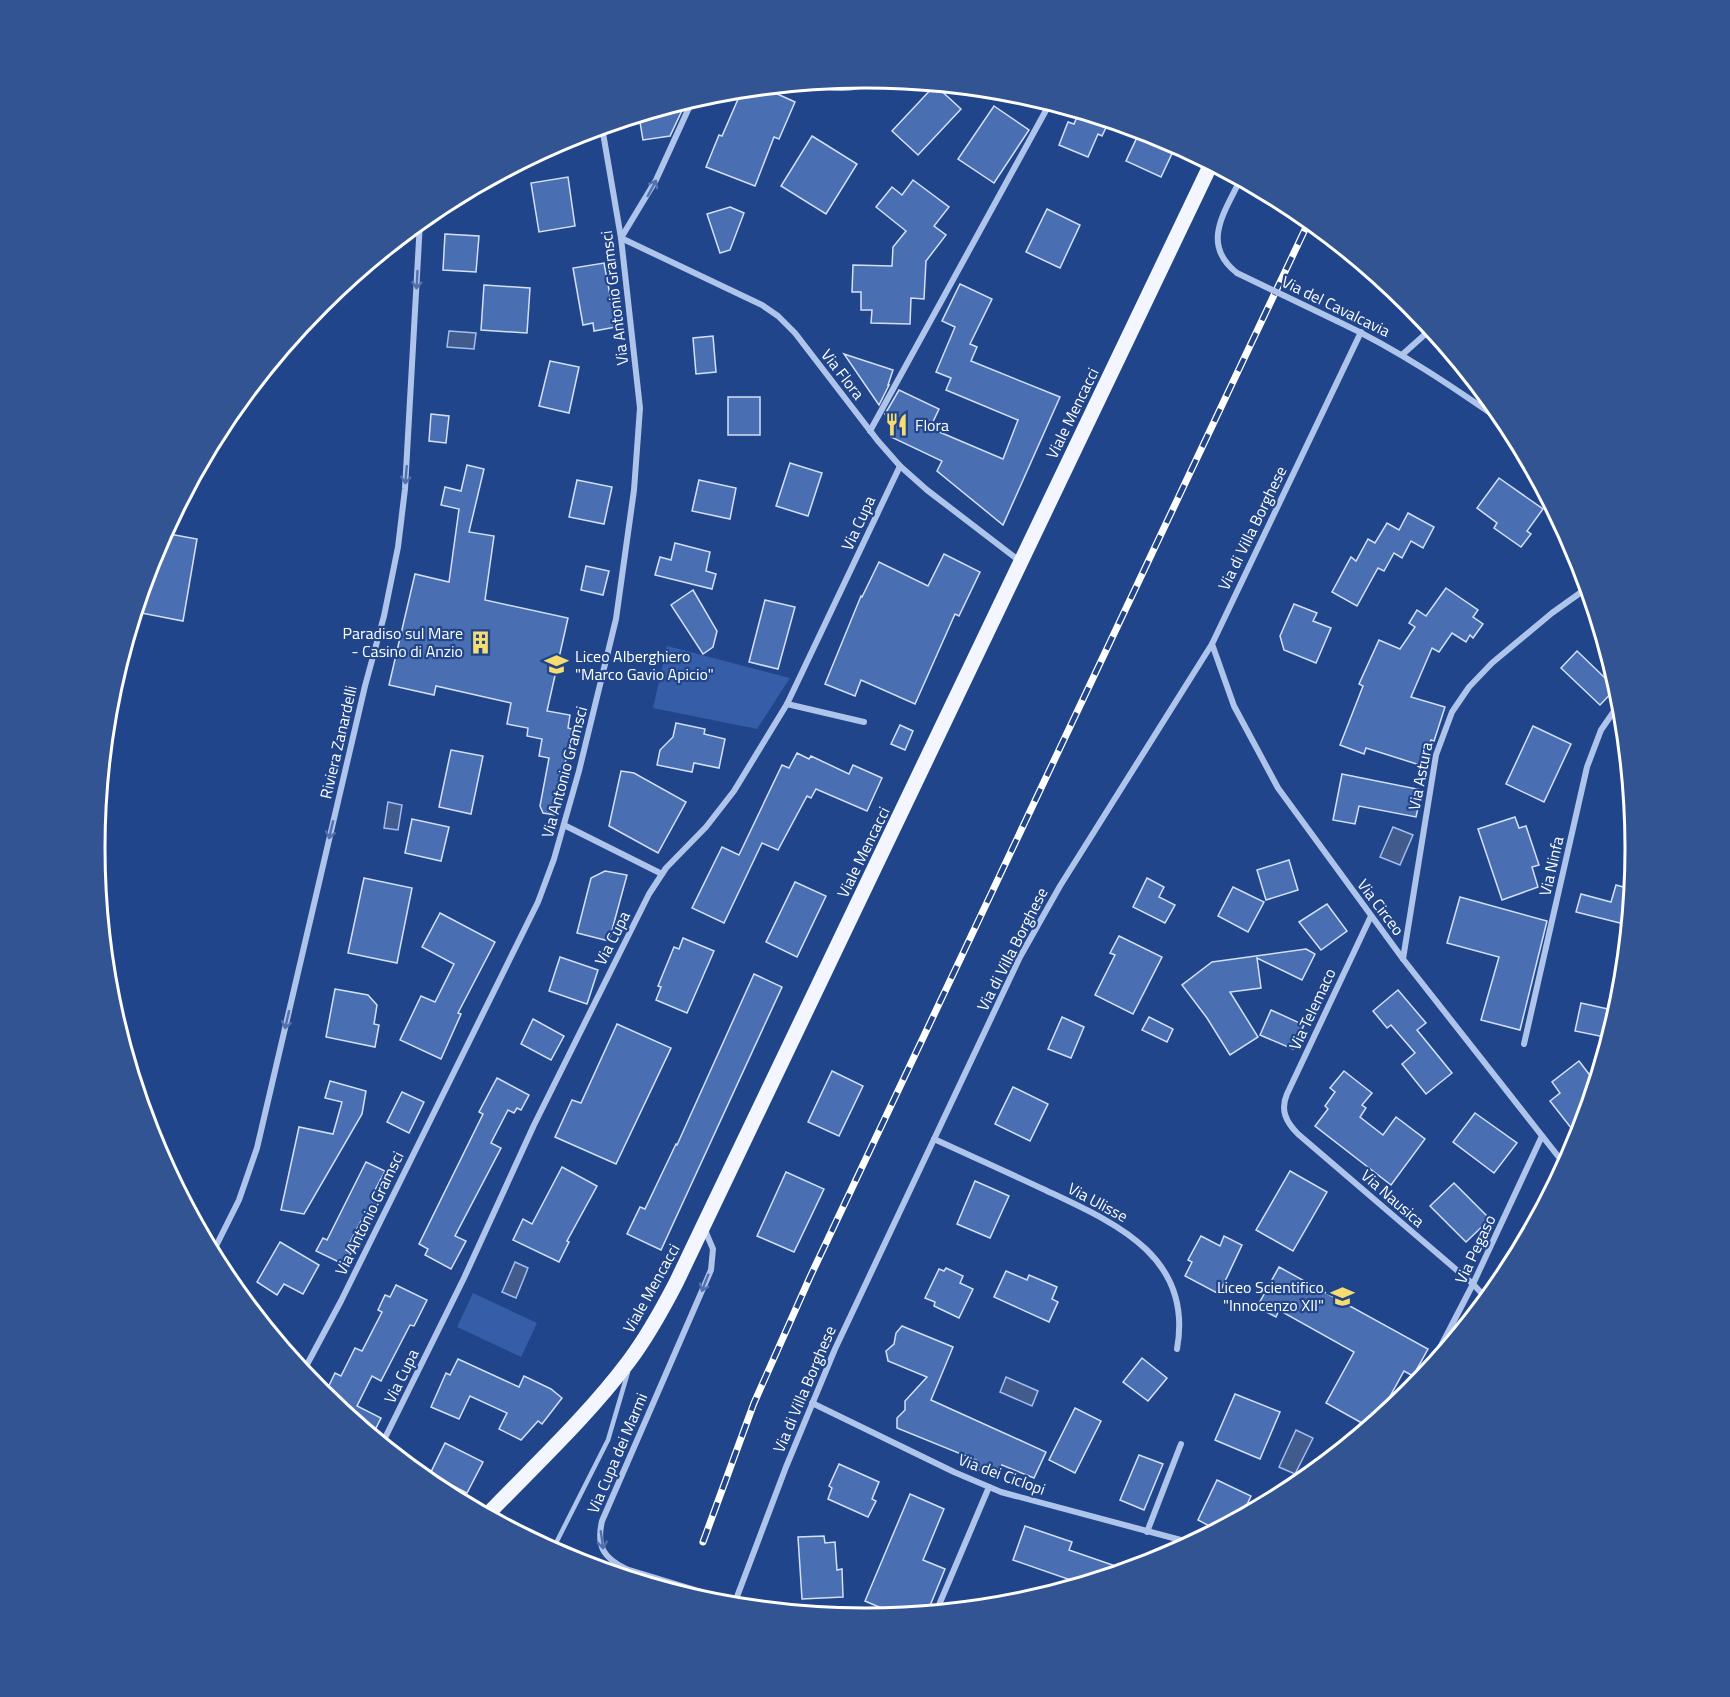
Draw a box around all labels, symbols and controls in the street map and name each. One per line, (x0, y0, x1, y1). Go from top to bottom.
one-way arrow (647, 179, 658, 197)
street label: Via Antonio Gramsci (594, 229, 634, 367)
street label: Via del Cavalcavia (1278, 269, 1394, 343)
one-way arrow (411, 270, 422, 290)
street label: Via Flora (816, 344, 870, 404)
street label: Viale Mencacci (1040, 363, 1104, 463)
restaurant icon: Flora (884, 412, 910, 438)
place label: Flora (915, 413, 949, 437)
street label: Via di Villa Borghese (1211, 462, 1293, 594)
one-way arrow (400, 464, 411, 484)
street label: Via Cupa (835, 492, 881, 554)
place label: Paradiso sul Mare - Casino di Anzio (343, 621, 463, 663)
building icon: Paradiso sul Mare - Casino di Anzio (468, 629, 494, 655)
place label: Liceo Alberghiero "Marco Gavio Apicio" (575, 644, 714, 686)
school or university icon: Liceo Alberghiero "Marco Gavio Apicio" (544, 652, 570, 678)
street label: Riviera Zanardelli (313, 683, 363, 801)
street label: Via Antonio Gramsci (535, 704, 593, 840)
street label: Via Astura (1402, 740, 1438, 812)
street label: Viale Mencacci (831, 802, 895, 902)
one-way arrow (325, 820, 337, 839)
street label: Via Ninfa (1532, 834, 1570, 898)
street label: Via Circeo (1352, 874, 1410, 940)
street label: Via di Villa Borghese (970, 883, 1054, 1015)
street label: Via Cupa (588, 907, 636, 969)
street label: Via Telemaco (1283, 964, 1341, 1054)
one-way arrow (281, 1010, 293, 1029)
street label: Via Antonio Gramsci (329, 1147, 409, 1279)
street label: Via Nausica (1356, 1163, 1430, 1233)
street label: Via Ulisse (1064, 1176, 1132, 1228)
street label: Via Pegaso (1448, 1210, 1502, 1288)
street label: Viale Mencacci (617, 1239, 685, 1337)
one-way arrow (699, 1273, 710, 1292)
place label: Liceo Scientifico "Innocenzo XII" (1217, 1275, 1324, 1317)
school or university icon: Liceo Scientifico "Innocenzo XII" (1329, 1283, 1355, 1309)
street label: Via di Villa Borghese (766, 1322, 842, 1456)
street label: Via Cupa (378, 1345, 424, 1407)
street label: Via Cupa dei Marmi (581, 1389, 653, 1517)
street label: Via dei Ciclopi (955, 1447, 1049, 1501)
one-way arrow (596, 1530, 607, 1549)

